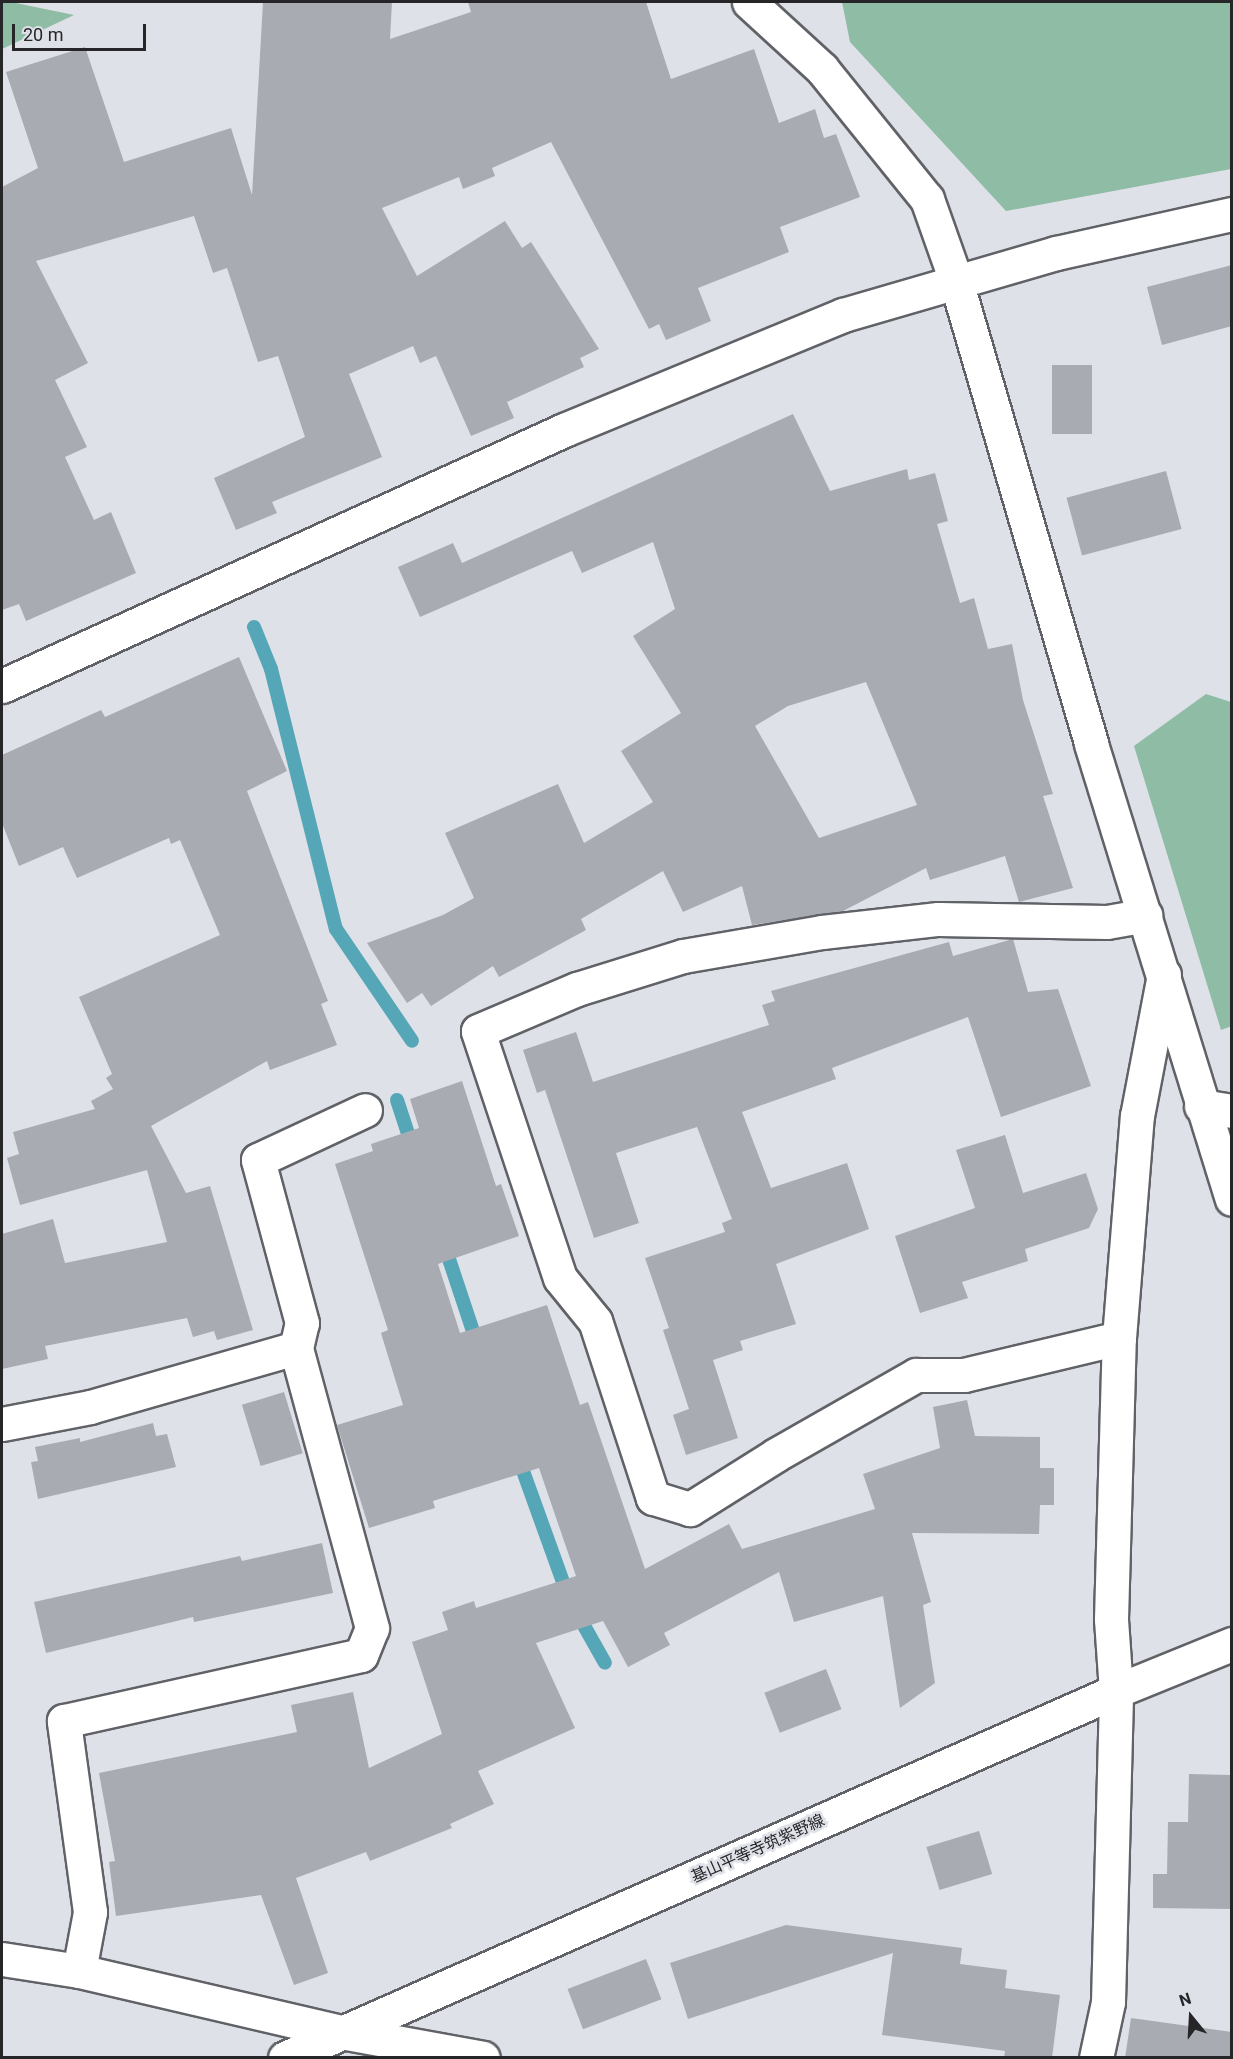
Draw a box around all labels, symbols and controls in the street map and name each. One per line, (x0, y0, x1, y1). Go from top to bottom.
scale bar (15, 12, 148, 50)
text: 20 m (23, 24, 63, 45)
street label: 基山平等寺筑紫野線 (688, 1811, 828, 1887)
north arrow (1161, 1987, 1221, 2047)
text: N (1177, 1989, 1194, 2010)

